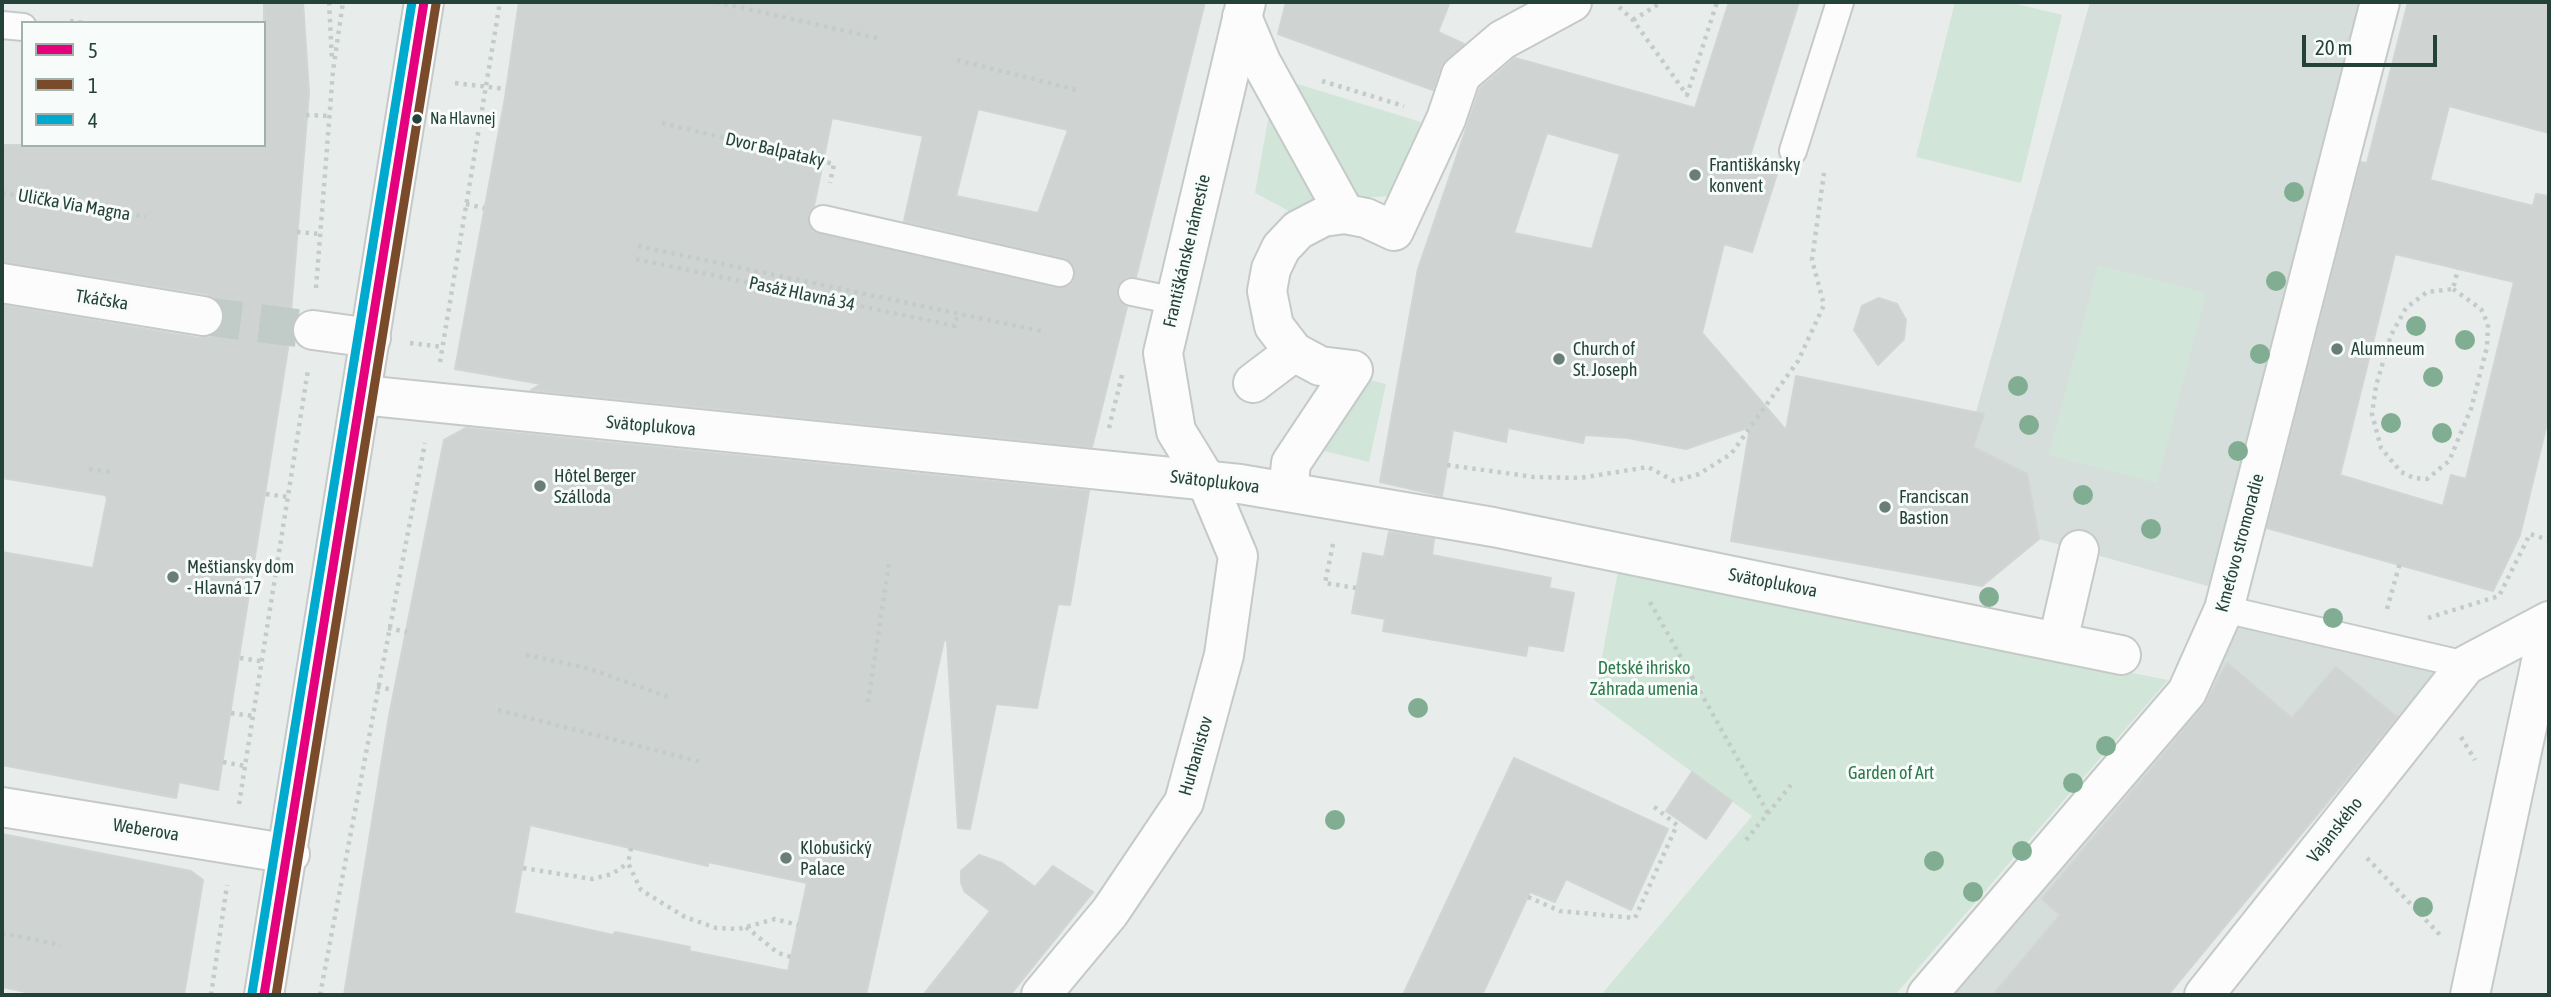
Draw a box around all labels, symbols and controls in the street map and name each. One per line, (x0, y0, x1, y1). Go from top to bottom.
legend (21, 21, 266, 147)
scale bar (2306, 21, 2441, 65)
text: 20 m (2315, 35, 2353, 59)
text: 5 (88, 38, 98, 62)
text: 1 (88, 73, 98, 97)
text: 4 (88, 108, 98, 132)
place label: Na Hlavnej (430, 109, 495, 129)
marker: Na Hlavnej (410, 112, 424, 126)
street label: Dvor Balpataky (723, 128, 827, 172)
place label: Františkánsky konvent (1709, 154, 1800, 196)
marker: Františkánsky konvent (1687, 167, 1703, 183)
street label: Františkánske námestie (1159, 172, 1215, 330)
street label: Ulička Via Magna (16, 184, 132, 226)
street label: Pasáž Hlavná 34 (747, 272, 857, 316)
street label: Tkáčska (74, 285, 130, 315)
place label: Church of St. Joseph (1573, 338, 1637, 380)
place label: Alumneum (2351, 338, 2425, 360)
marker: Alumneum (2329, 341, 2345, 357)
marker: Church of St. Joseph (1551, 351, 1567, 367)
street label: Svätoplukova (605, 411, 697, 441)
place label: Hôtel Berger Szálloda (554, 465, 636, 508)
street label: Svätoplukova (1169, 466, 1261, 498)
street label: Kmeťovo stromoradie (2211, 471, 2269, 615)
marker: Hôtel Berger Szálloda (532, 478, 548, 494)
place label: Franciscan Bastion (1899, 486, 1969, 528)
marker: Franciscan Bastion (1877, 499, 1893, 515)
place label: Meštiansky dom - Hlavná 17 (187, 556, 294, 598)
street label: Svätoplukova (1727, 564, 1819, 602)
marker: Meštiansky dom - Hlavná 17 (165, 569, 181, 585)
park label: Detské ihrisko Záhrada umenia (1590, 657, 1698, 700)
street label: Hurbanistov (1174, 714, 1218, 798)
park label: Garden of Art (1848, 762, 1934, 784)
street label: Vajanského (2303, 793, 2367, 867)
street label: Weberova (111, 814, 181, 846)
place label: Klobušický Palace (800, 837, 872, 880)
marker: Klobušický Palace (778, 850, 794, 866)

